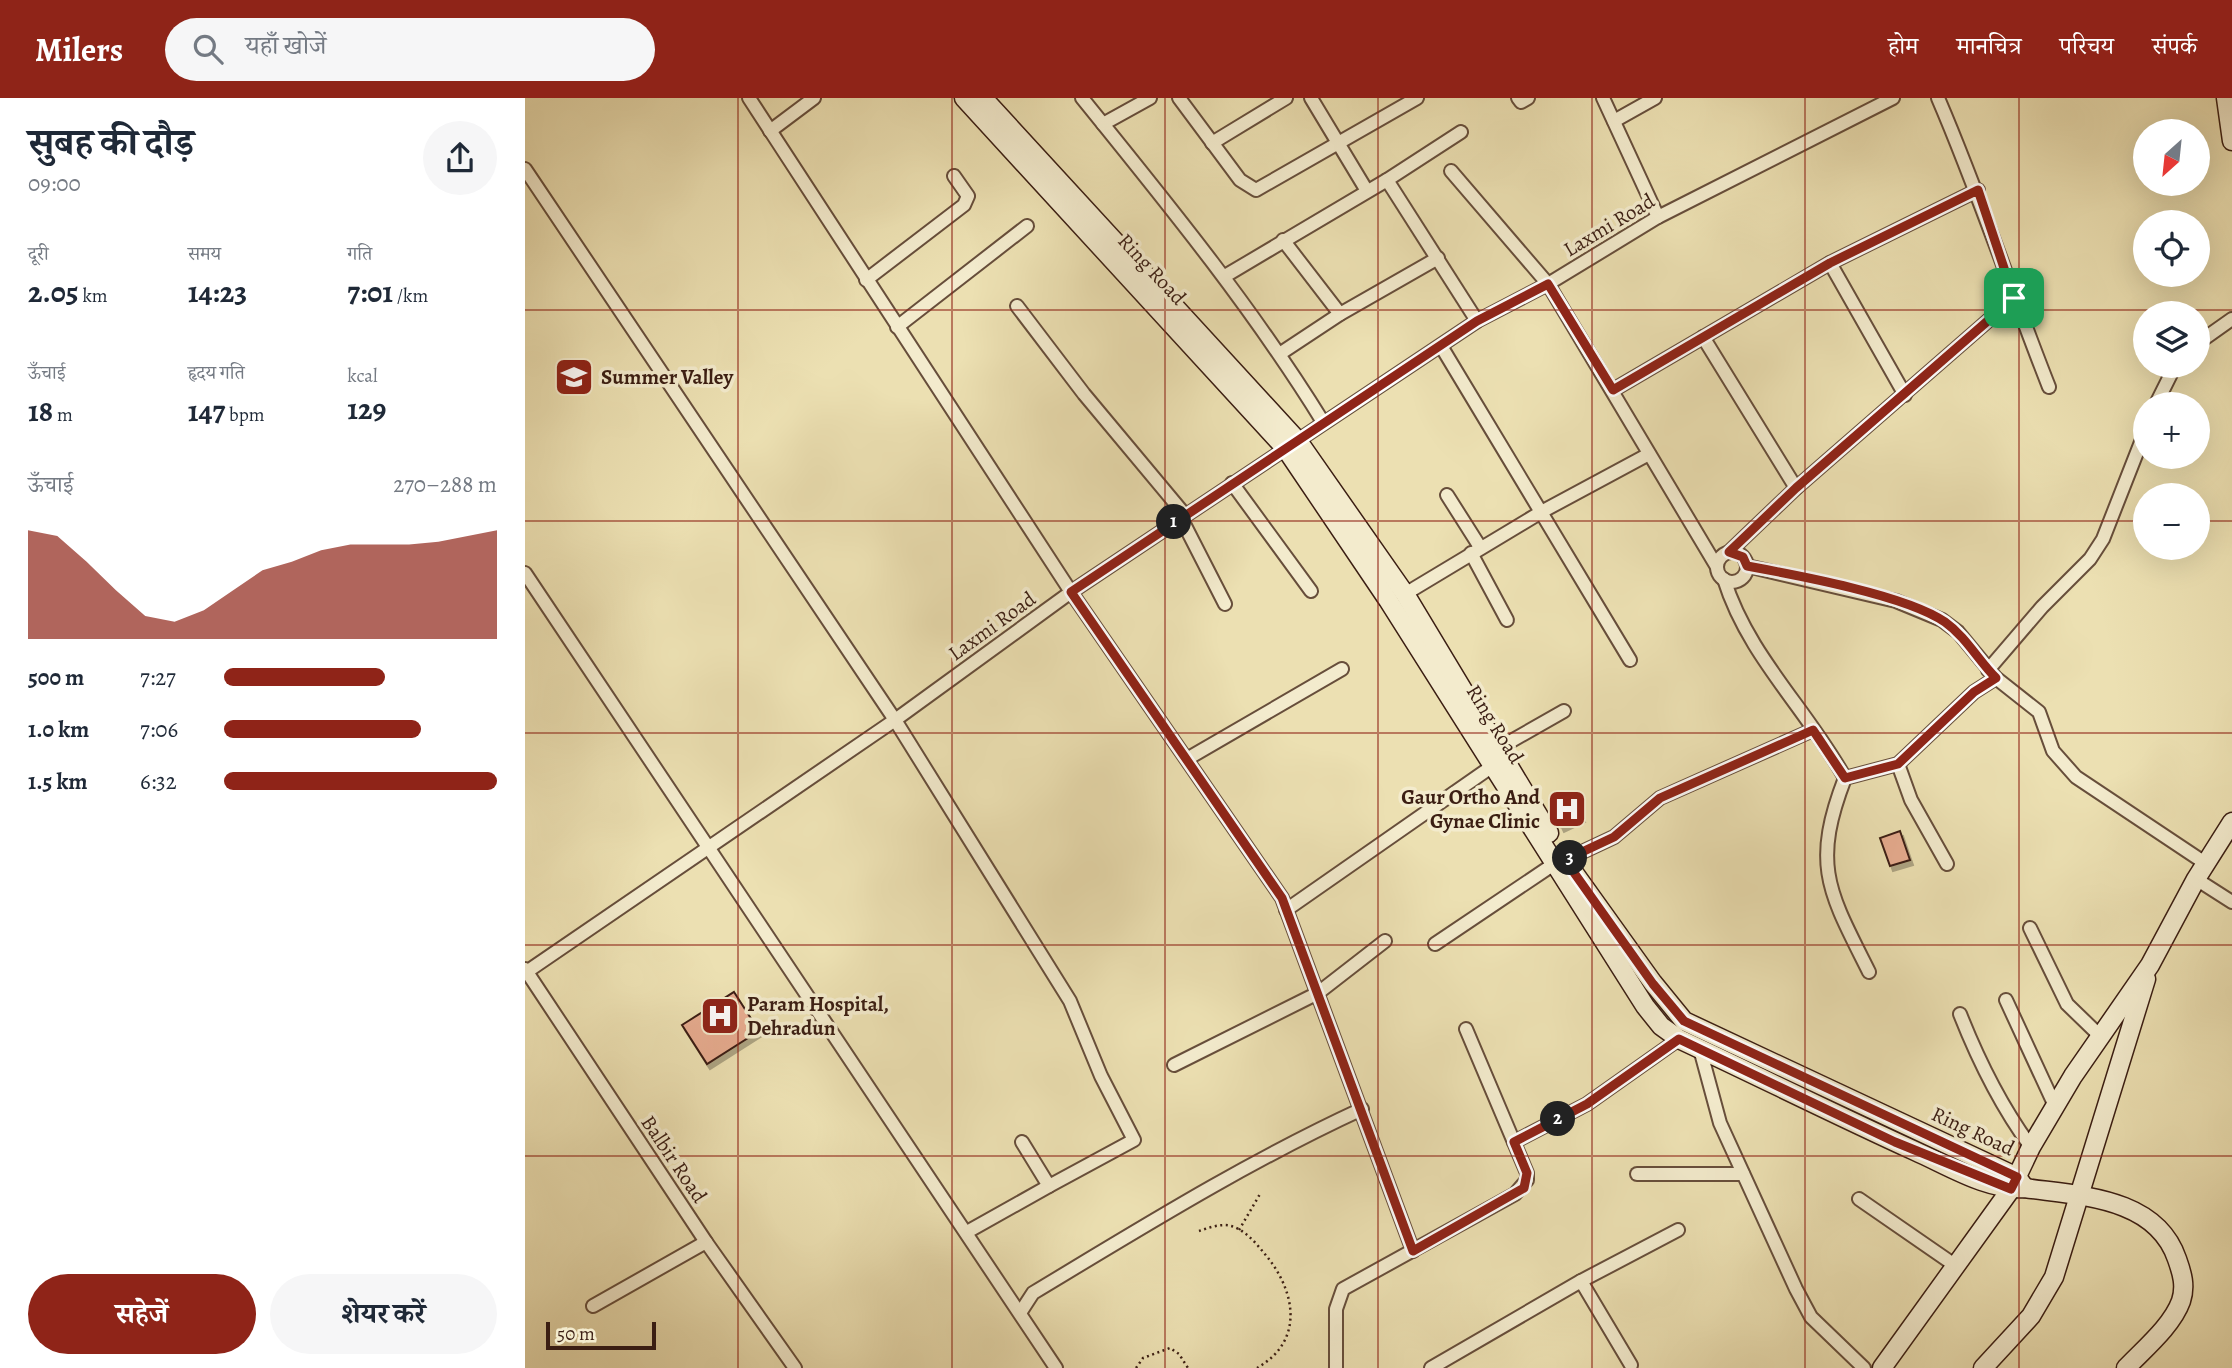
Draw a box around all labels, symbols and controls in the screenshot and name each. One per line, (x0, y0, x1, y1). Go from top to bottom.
search box (165, 18, 655, 81)
text: Milers (35, 27, 123, 72)
text: यहाँ खोजें (245, 28, 326, 63)
icon: search (189, 30, 227, 68)
text: होम (1888, 30, 1918, 62)
text: मानचित्र (1956, 30, 2022, 62)
text: परिचय (2060, 30, 2114, 62)
text: संपर्क (2152, 30, 2197, 62)
text: सुबह की दौड़ (28, 116, 194, 168)
north arrow (2133, 119, 2210, 196)
map controls (2133, 119, 2210, 560)
button: share (423, 121, 497, 195)
text: 09:00 (28, 168, 81, 199)
street label: Laxmi Road (1558, 186, 1660, 263)
button: locate (2133, 210, 2210, 287)
street label: Ring Road (1112, 227, 1193, 311)
text: दूरी (28, 241, 49, 267)
text: समय (188, 241, 221, 267)
text: गति (347, 241, 372, 267)
pin (1984, 268, 2044, 328)
text: 2.05 (28, 272, 79, 312)
text: 14:23 (188, 272, 247, 312)
text: 7:01 (347, 272, 393, 312)
icon: arrive (1995, 279, 2033, 317)
text: km (79, 283, 108, 309)
text: /km (393, 283, 428, 309)
button: layers (2133, 301, 2210, 378)
school or university icon: Summer Valley (553, 356, 595, 398)
text: ऊँचाई (28, 360, 65, 386)
text: हृदय गति (188, 360, 245, 386)
text: kcal (347, 363, 378, 389)
place label: Summer Valley (601, 363, 734, 391)
text: 129 (347, 389, 386, 429)
text: 18 (28, 391, 53, 431)
text: 147 (188, 391, 225, 431)
button: + (2133, 392, 2210, 469)
text: m (53, 402, 73, 428)
text: bpm (225, 402, 265, 428)
text: ऊँचाई (28, 469, 73, 500)
text: 270–288 m (393, 469, 497, 500)
button: − (2133, 483, 2210, 560)
pin: 1 (1157, 504, 1191, 540)
text: 1 (1170, 508, 1177, 534)
street label: Laxmi Road (943, 584, 1042, 667)
text: 500 m (28, 662, 84, 693)
text: 7:27 (140, 662, 176, 693)
street label: Ring Road (1460, 679, 1531, 770)
text: 1.0 km (28, 714, 89, 745)
text: 7:06 (140, 714, 178, 745)
text: 1.5 km (28, 766, 88, 797)
text: 6:32 (140, 766, 177, 797)
place label: Gaur Ortho And Gynae Clinic (1401, 783, 1541, 835)
hospital icon: Gaur Ortho And Gynae Clinic (1546, 788, 1588, 830)
pin: 3 (1553, 840, 1587, 876)
text: 3 (1565, 844, 1574, 870)
place label: Param Hospital, Dehradun (747, 990, 889, 1042)
hospital icon: Param Hospital, Dehradun (699, 995, 741, 1037)
street label: Ring Road (1927, 1100, 2020, 1163)
pin: 2 (1541, 1102, 1575, 1136)
text: 2 (1553, 1105, 1562, 1131)
street label: Balbir Road (634, 1110, 714, 1209)
button: सहेजें (28, 1274, 256, 1354)
button: शेयर करें (270, 1274, 497, 1354)
scale bar (546, 1319, 656, 1351)
text: 50 m (557, 1321, 595, 1347)

